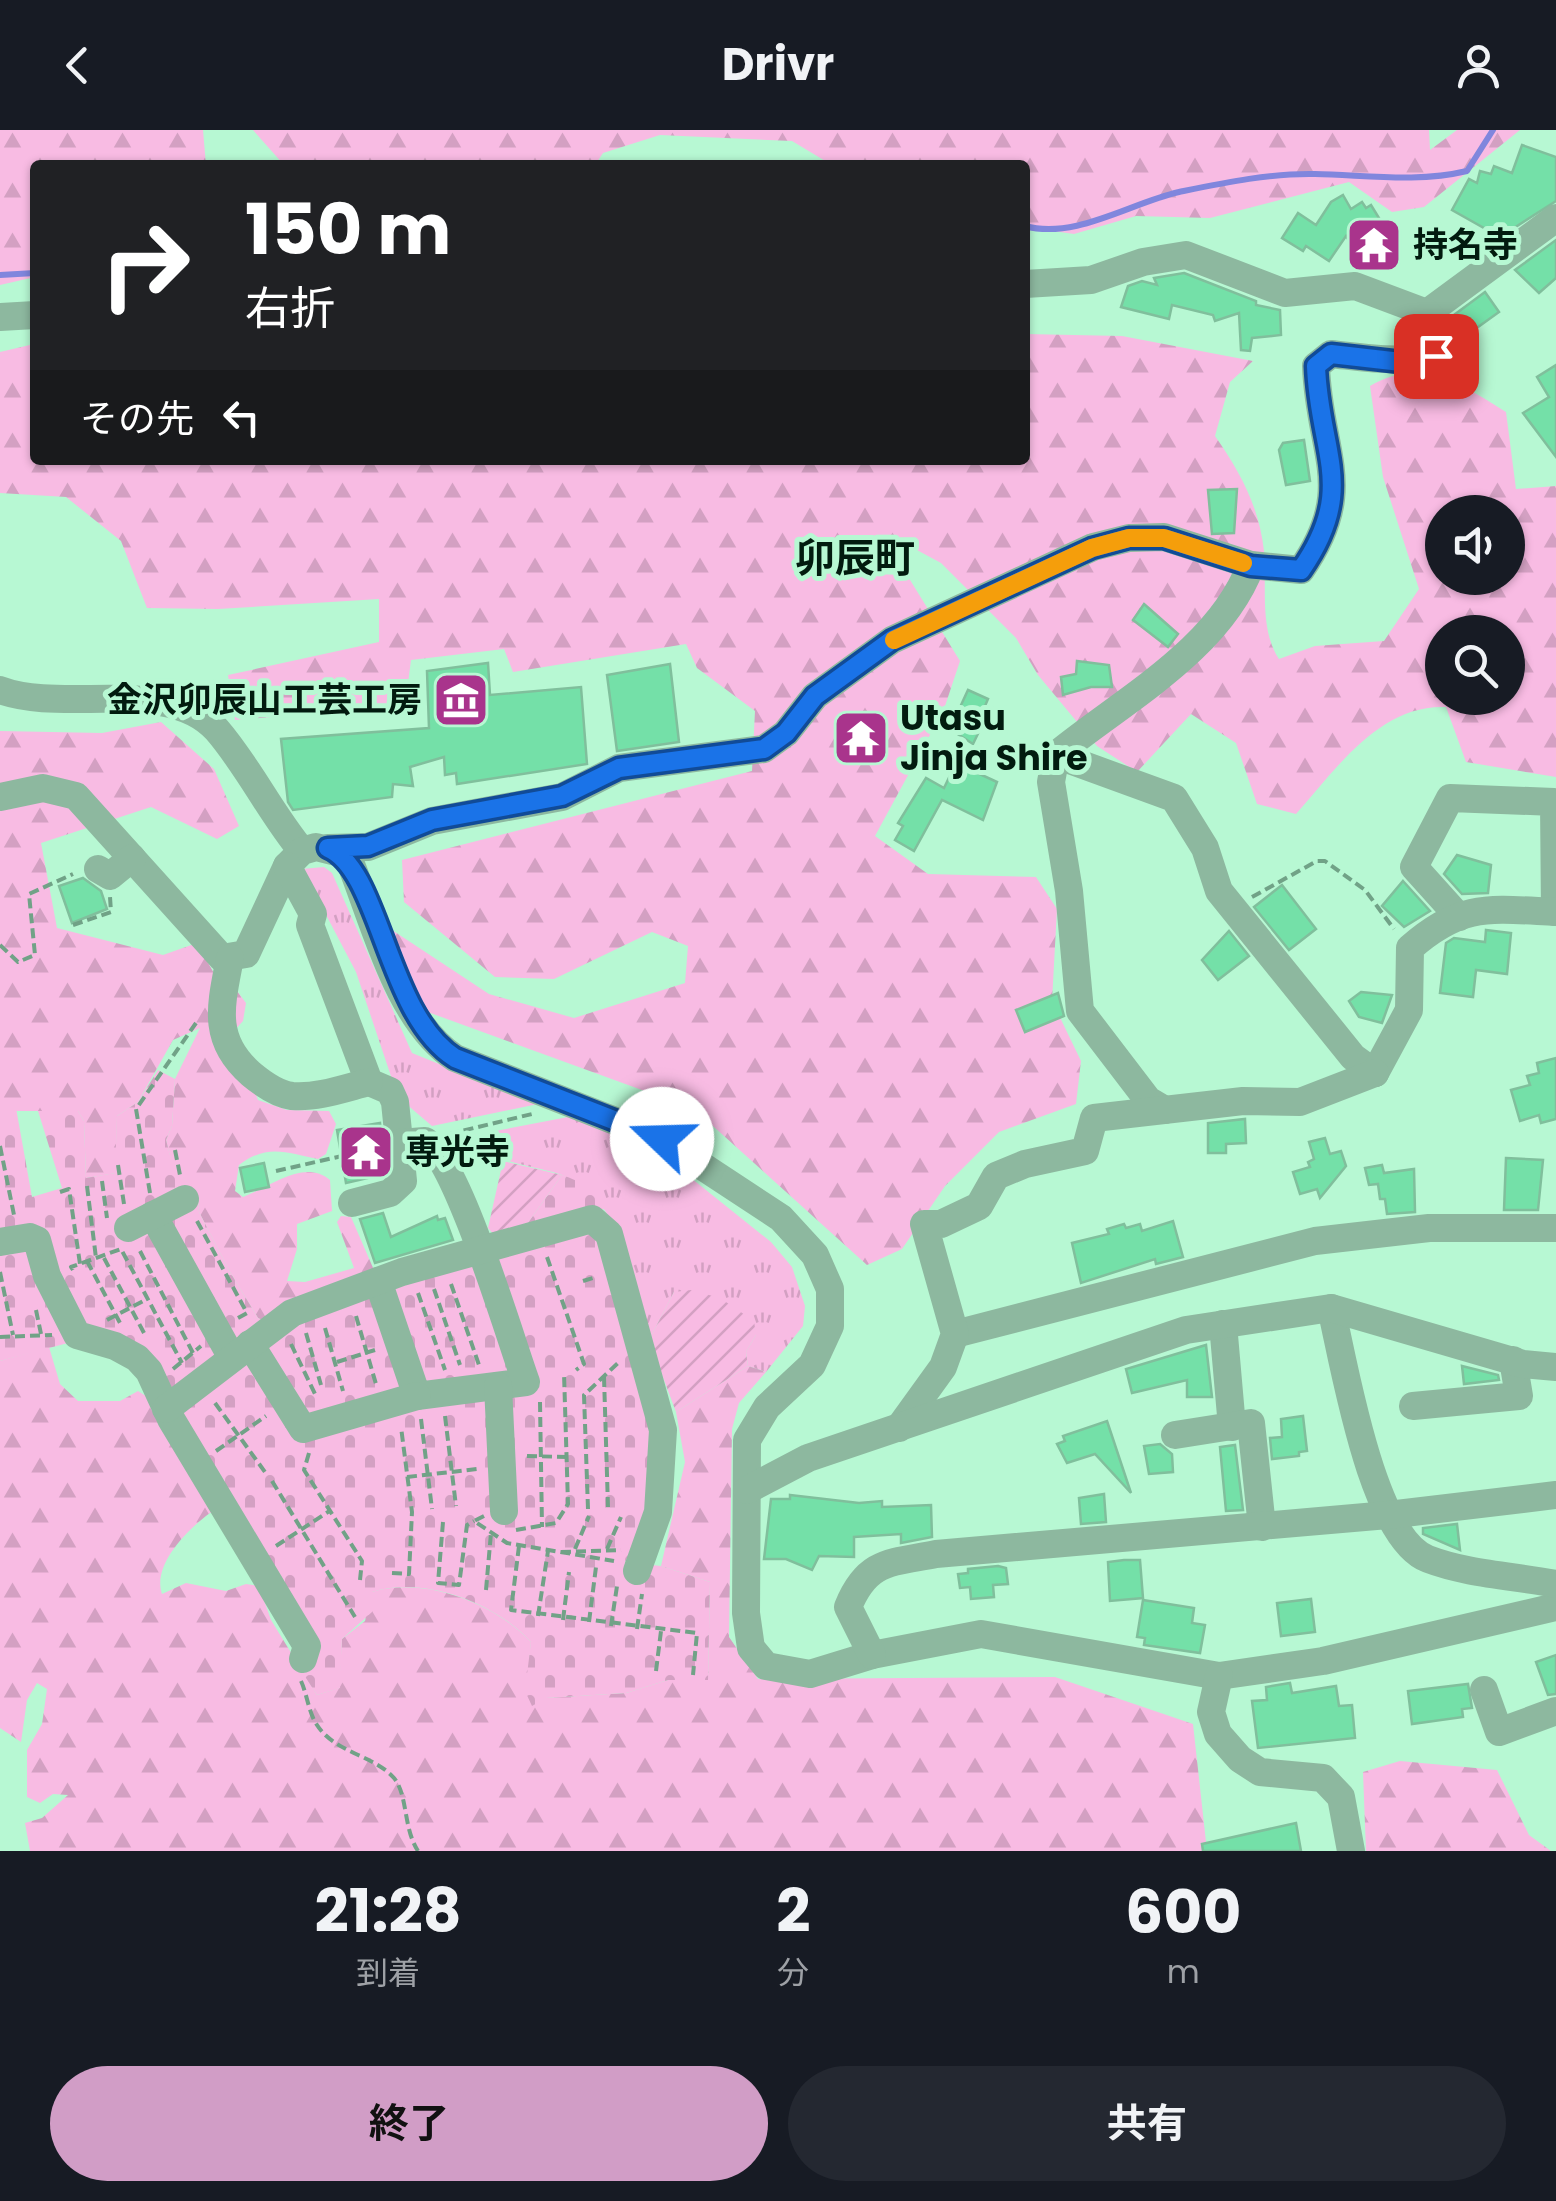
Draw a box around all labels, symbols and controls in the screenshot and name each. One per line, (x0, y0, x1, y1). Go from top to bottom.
text: Drivr (722, 33, 834, 96)
icon: back (50, 38, 105, 93)
icon: person (1451, 38, 1506, 93)
text: 150 m (245, 180, 451, 279)
icon: right (80, 200, 210, 330)
temple icon: 持名寺 (1344, 215, 1404, 275)
place label: 持名寺 (1413, 220, 1518, 269)
text: 右折 (245, 277, 335, 340)
pin (1394, 314, 1479, 399)
icon: arrive (1409, 329, 1464, 384)
icon: left (214, 390, 269, 445)
text: その先 (80, 392, 194, 445)
map controls (1425, 495, 1525, 715)
button: sound (1425, 495, 1525, 595)
district label: 卯辰町 (795, 530, 915, 586)
button: search (1425, 615, 1525, 715)
museum icon: 金沢卯辰山工芸工房 (431, 670, 491, 730)
place label: 金沢卯辰山工芸工房 (107, 675, 422, 724)
place label: Utasu Jinja Shire (900, 693, 1088, 782)
temple icon: Utasu Jinja Shire (831, 708, 891, 768)
position arrow (610, 1087, 714, 1191)
temple icon: 専光寺 (336, 1122, 396, 1182)
place label: 専光寺 (405, 1127, 510, 1176)
text: 21:28 (315, 1869, 462, 1953)
text: 2 (776, 1869, 810, 1953)
text: 600 (1125, 1870, 1241, 1954)
text: m (1167, 1949, 1200, 1994)
text: 到着 (356, 1950, 420, 1995)
text: 分 (777, 1950, 809, 1995)
button: 終了 (50, 2066, 768, 2181)
button: 共有 (788, 2066, 1506, 2181)

